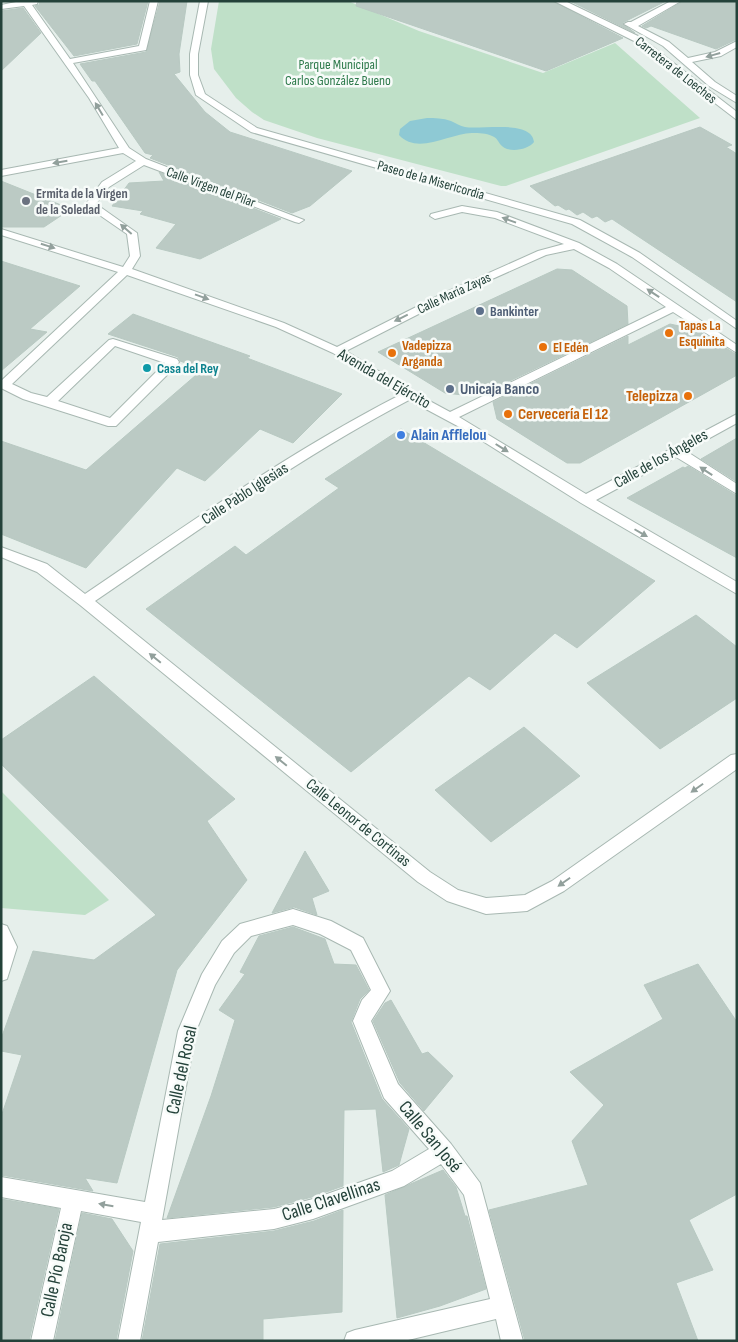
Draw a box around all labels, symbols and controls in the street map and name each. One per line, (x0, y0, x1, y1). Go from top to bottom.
street label: Carretera de Loeches (632, 33, 720, 107)
one-way arrow (705, 51, 720, 59)
park label: Parque Municipal Carlos González Bueno (285, 56, 391, 89)
one-way arrow (95, 102, 104, 115)
street label: Paseo de la Misericordia (375, 157, 487, 203)
one-way arrow (51, 159, 67, 167)
street label: Calle Virgen del Pilar (164, 163, 258, 211)
place label: Ermita de la Virgen de la Soledad (36, 185, 128, 218)
marker: Ermita de la Virgen de la Soledad (20, 195, 32, 207)
one-way arrow (501, 216, 516, 224)
one-way arrow (119, 223, 132, 234)
one-way arrow (40, 243, 55, 251)
street label: Calle María Zayas (414, 268, 494, 318)
one-way arrow (646, 288, 660, 298)
one-way arrow (195, 293, 210, 301)
place label: Bankinter (490, 303, 539, 320)
marker: Bankinter (474, 305, 486, 317)
one-way arrow (394, 314, 409, 322)
place label: Tapas La Esquinita (679, 317, 725, 350)
marker: Tapas La Esquinita (663, 327, 675, 339)
place label: Vadepizza Arganda (401, 337, 452, 370)
place label: El Edén (553, 339, 588, 356)
marker: El Edén (537, 341, 549, 353)
street label: Avenida del Ejército (333, 344, 434, 413)
marker: Vadepizza Arganda (386, 347, 398, 359)
place label: Casa del Rey (157, 360, 219, 377)
marker: Casa del Rey (141, 362, 153, 374)
place label: Unicaja Banco (460, 380, 539, 399)
marker: Unicaja Banco (444, 383, 456, 395)
place label: Telepizza (626, 387, 678, 406)
marker: Telepizza (682, 390, 694, 402)
place label: Cervecería El 12 (518, 405, 608, 424)
marker: Cervecería El 12 (502, 408, 514, 420)
street label: Calle de los Ángeles (611, 425, 711, 493)
place label: Alain Afflelou (410, 426, 486, 445)
marker: Alain Afflelou (395, 429, 407, 441)
one-way arrow (496, 444, 509, 453)
street label: Calle Pablo Iglesias (198, 459, 292, 529)
one-way arrow (700, 466, 713, 476)
one-way arrow (635, 528, 648, 537)
one-way arrow (149, 653, 162, 664)
one-way arrow (275, 756, 288, 767)
street label: Calle Leonor de Cortinas (302, 775, 414, 871)
one-way arrow (690, 783, 704, 793)
one-way arrow (557, 877, 571, 887)
street label: Calle del Rosal (161, 1024, 203, 1116)
street label: Calle San José (393, 1096, 467, 1178)
street label: Calle Clavellinas (279, 1173, 383, 1227)
one-way arrow (98, 1201, 114, 1209)
street label: Calle Pío Baroja (36, 1221, 78, 1319)

